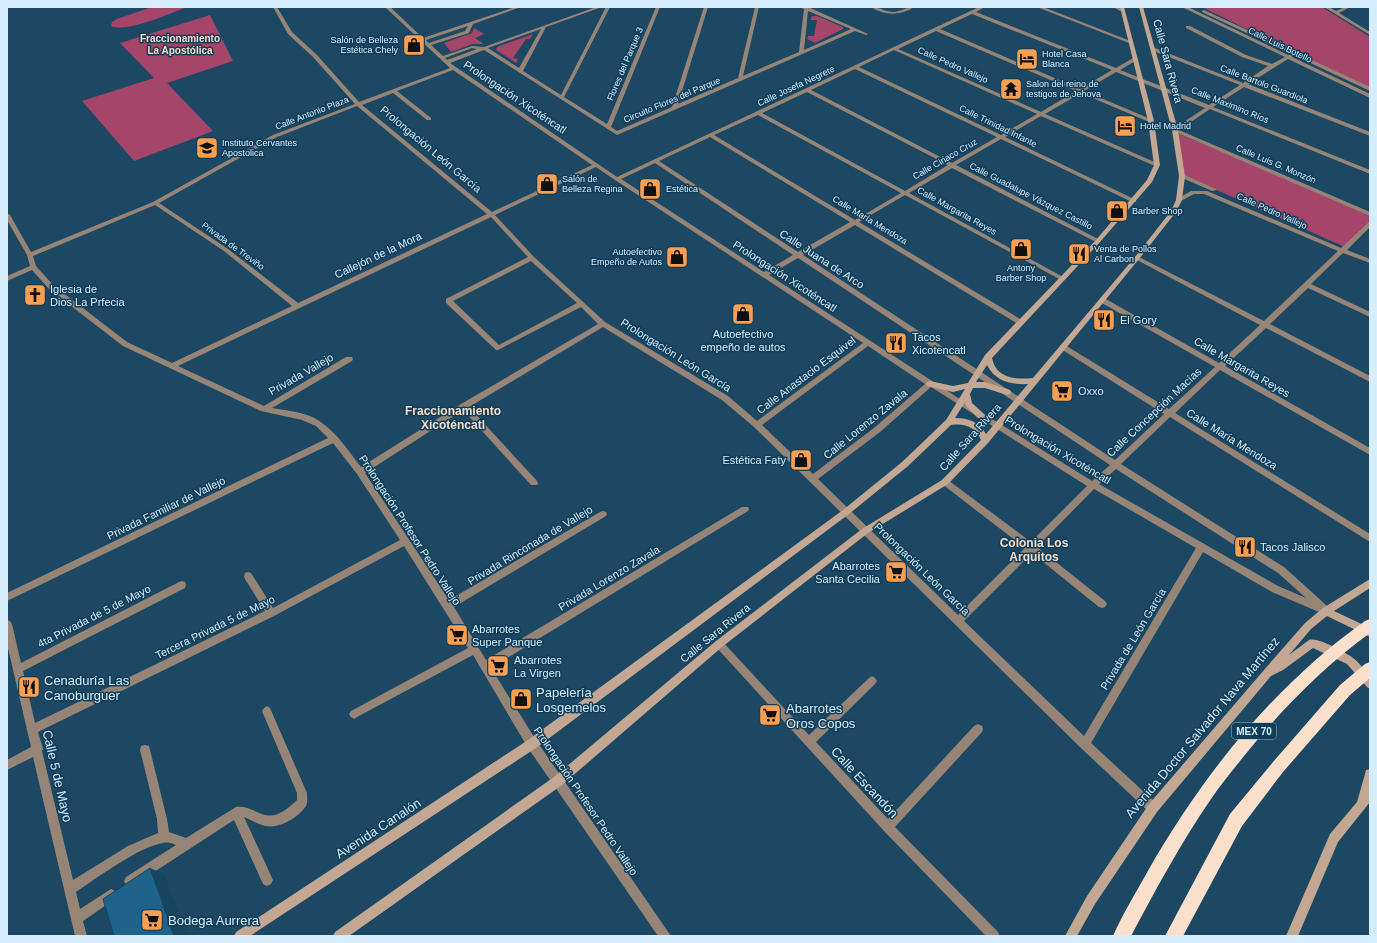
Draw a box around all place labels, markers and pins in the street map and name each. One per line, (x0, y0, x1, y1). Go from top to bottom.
shop icon: Salón de Belleza Estética Chely (401, 32, 427, 58)
place label: Salón de Belleza Estética Chely (330, 35, 398, 55)
hotel icon: Hotel Casa Blanca (1014, 46, 1040, 72)
place label: Hotel Casa Blanca (1042, 49, 1087, 69)
temple icon: Salon del reino de testigos de Jehova (998, 76, 1024, 102)
place label: Salon del reino de testigos de Jehova (1026, 79, 1101, 99)
hotel icon: Hotel Madrid (1112, 113, 1138, 139)
place label: Hotel Madrid (1140, 121, 1191, 131)
school or university icon: Instituto Cervantes Apostolica (194, 135, 220, 161)
place label: Instituto Cervantes Apostolica (222, 138, 298, 158)
shop icon: Salón de Belleza Regina (534, 171, 560, 197)
place label: Salón de Belleza Regina (562, 174, 623, 194)
shop icon: Estética (637, 176, 663, 202)
place label: Estética (666, 184, 698, 194)
shop icon: Barber Shop (1104, 198, 1130, 224)
place label: Barber Shop (1132, 206, 1183, 216)
shop icon: Antony Barber Shop (1008, 236, 1034, 262)
restaurant icon: Venta de Pollos Al Carbon (1066, 241, 1092, 267)
shop icon: Autoefectivo Empeño de Autos (664, 244, 690, 270)
place label: Venta de Pollos Al Carbon (1094, 244, 1157, 264)
place label: Autoefectivo Empeño de Autos (591, 247, 662, 267)
place label: Antony Barber Shop (996, 263, 1046, 283)
church icon: Iglesia de Dios La Prfecia (22, 282, 48, 308)
place label: Iglesia de Dios La Prfecia (50, 283, 125, 308)
shop icon: Autoefectivo empeño de autos (730, 301, 756, 327)
restaurant icon: El Gory (1091, 307, 1117, 333)
place label: El Gory (1120, 314, 1157, 326)
place label: Autoefectivo empeño de autos (700, 328, 786, 353)
restaurant icon: Tacos Xicotencatl (883, 330, 909, 356)
place label: Tacos Xicotencatl (912, 331, 966, 356)
supermarket icon: Oxxo (1049, 378, 1075, 404)
place label: Oxxo (1078, 385, 1104, 397)
shop icon: Estética Faty (788, 447, 814, 473)
place label: Estética Faty (722, 454, 786, 466)
restaurant icon: Tacos Jalisco (1232, 534, 1258, 560)
place label: Tacos Jalisco (1260, 541, 1325, 553)
supermarket icon: Abarrotes Santa Cecilia (883, 559, 909, 585)
place label: Abarrotes Santa Cecilia (815, 560, 881, 585)
supermarket icon: Abarrotes Super Panque (444, 622, 470, 648)
place label: Abarrotes Super Panque (472, 623, 542, 648)
supermarket icon: Abarrotes La Virgen (485, 653, 511, 679)
place label: Abarrotes La Virgen (514, 654, 562, 679)
place label: Cenaduría Las Canoburguer (44, 673, 130, 703)
restaurant icon: Cenaduría Las Canoburguer (16, 674, 42, 700)
place label: Papelería Losgemelos (536, 685, 607, 715)
shop icon: Papelería Losgemelos (508, 686, 534, 712)
place label: Abarrotes Oros Copos (786, 701, 856, 731)
supermarket icon: Abarrotes Oros Copos (757, 702, 783, 728)
supermarket icon: Bodega Aurrera (139, 907, 165, 933)
place label: Bodega Aurrera (168, 913, 260, 928)

